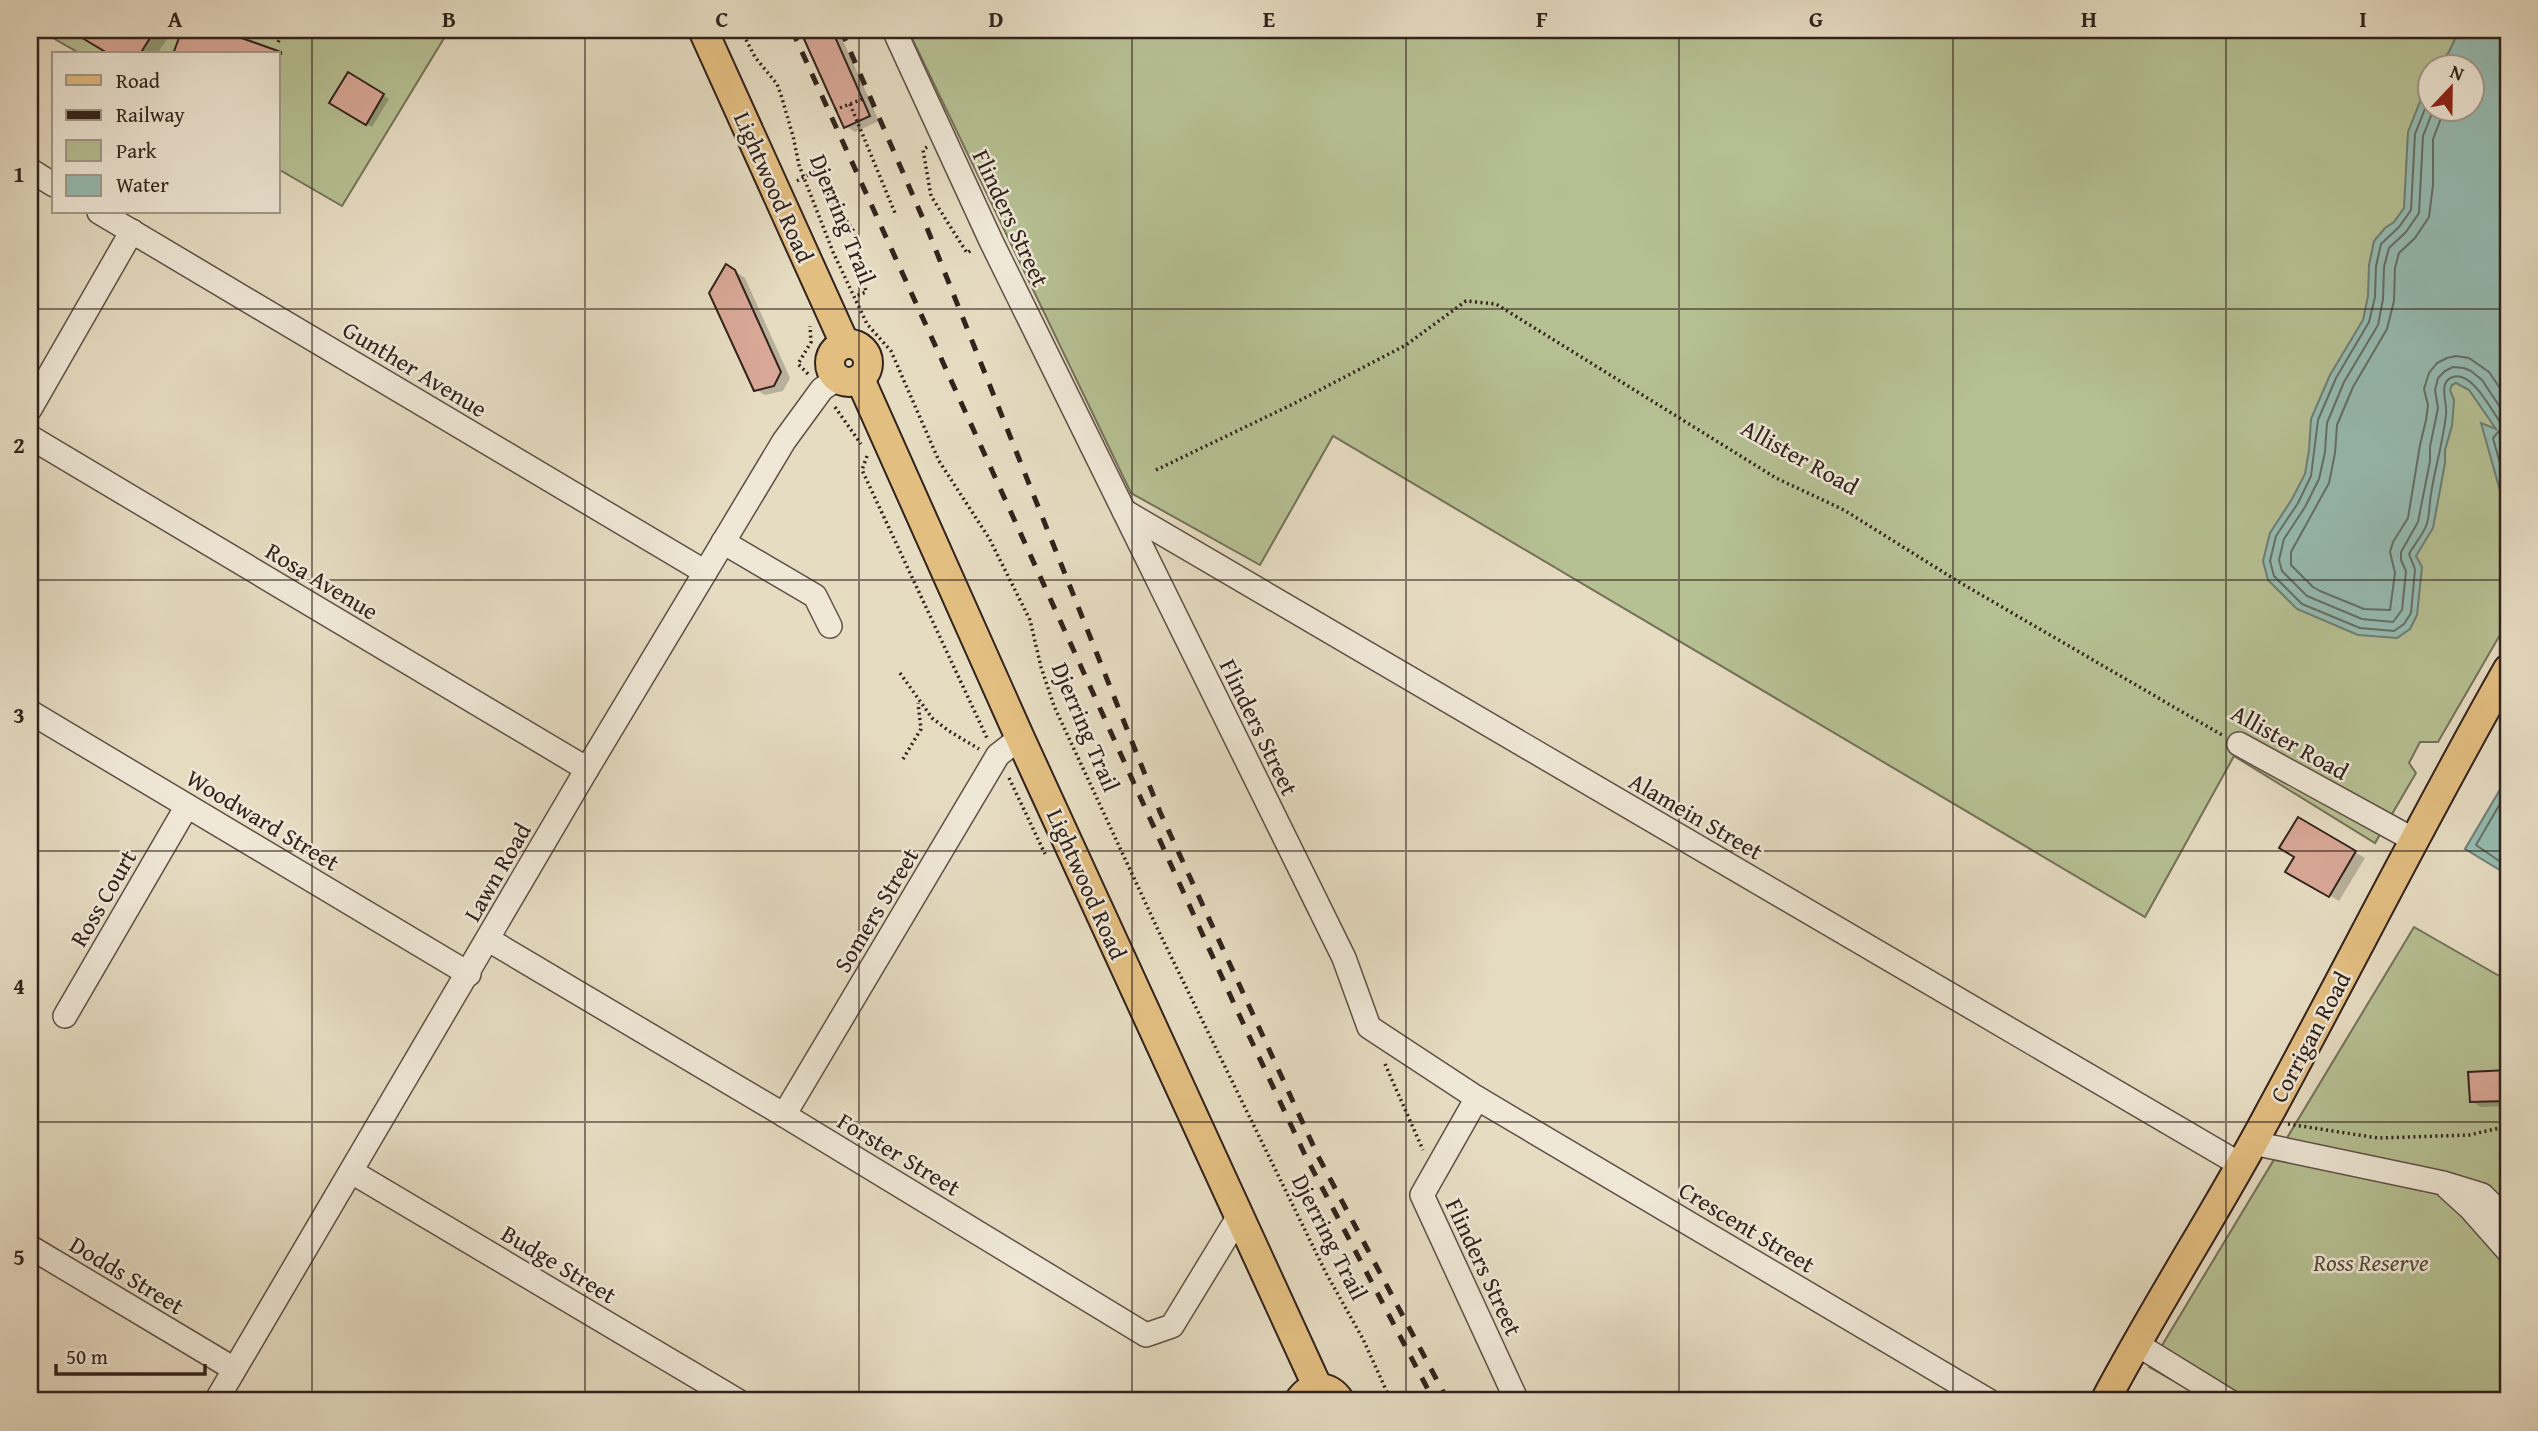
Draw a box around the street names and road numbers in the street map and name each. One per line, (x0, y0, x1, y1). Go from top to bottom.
street label: Lightwood Road (725, 106, 823, 268)
street label: Flinders Street (964, 143, 1058, 293)
street label: Djerring Trail (801, 149, 885, 290)
street label: Gunther Avenue (336, 312, 494, 426)
street label: Allister Road (1735, 410, 1865, 504)
street label: Rosa Avenue (259, 534, 385, 628)
street label: Flinders Street (1211, 653, 1307, 802)
street label: Djerring Trail (1043, 657, 1129, 797)
street label: Allister Road (2225, 695, 2355, 789)
street label: Woodward Street (180, 760, 347, 880)
street label: Alamein Street (1622, 763, 1770, 869)
street label: Lightwood Road (1038, 803, 1136, 965)
street label: Lawn Road (455, 816, 539, 928)
street label: Somers Street (825, 840, 927, 979)
street label: Ross Court (61, 842, 145, 953)
street label: Corrigan Road (2261, 965, 2359, 1109)
street label: Forster Street (831, 1103, 968, 1205)
street label: Djerring Trail (1283, 1168, 1377, 1306)
street label: Crescent Street (1672, 1173, 1822, 1282)
street label: Flinders Street (1437, 1192, 1531, 1342)
street label: Budge Street (495, 1216, 624, 1312)
street label: Dodds Street (63, 1227, 191, 1323)

